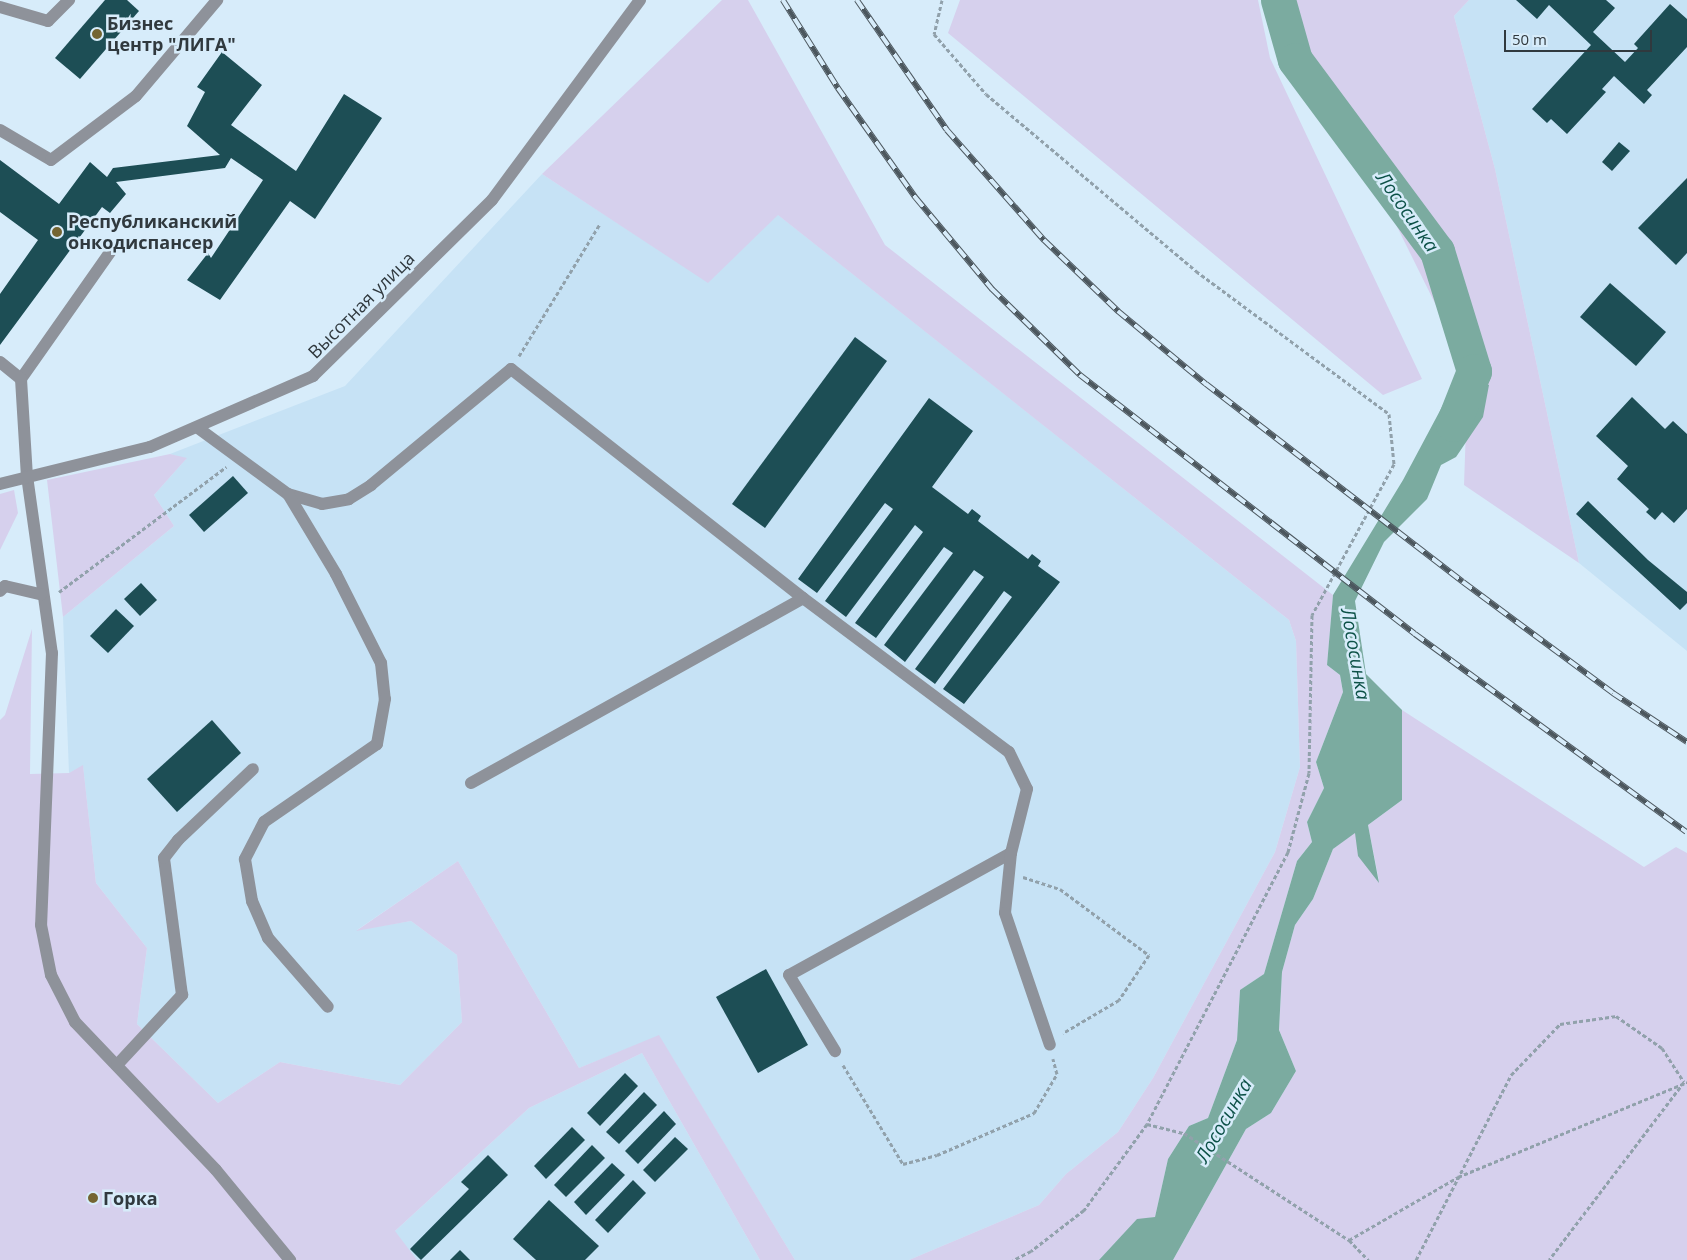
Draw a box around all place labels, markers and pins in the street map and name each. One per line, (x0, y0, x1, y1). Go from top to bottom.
place label: Бизнес центр "ЛИГА" (107, 13, 236, 56)
marker: Бизнес центр "ЛИГА" (91, 28, 103, 40)
place label: Республиканский онкодиспансер (68, 211, 237, 253)
marker: Республиканский онкодиспансер (50, 225, 64, 239)
place label: Горка (103, 1187, 158, 1209)
marker: Горка (87, 1192, 99, 1204)

